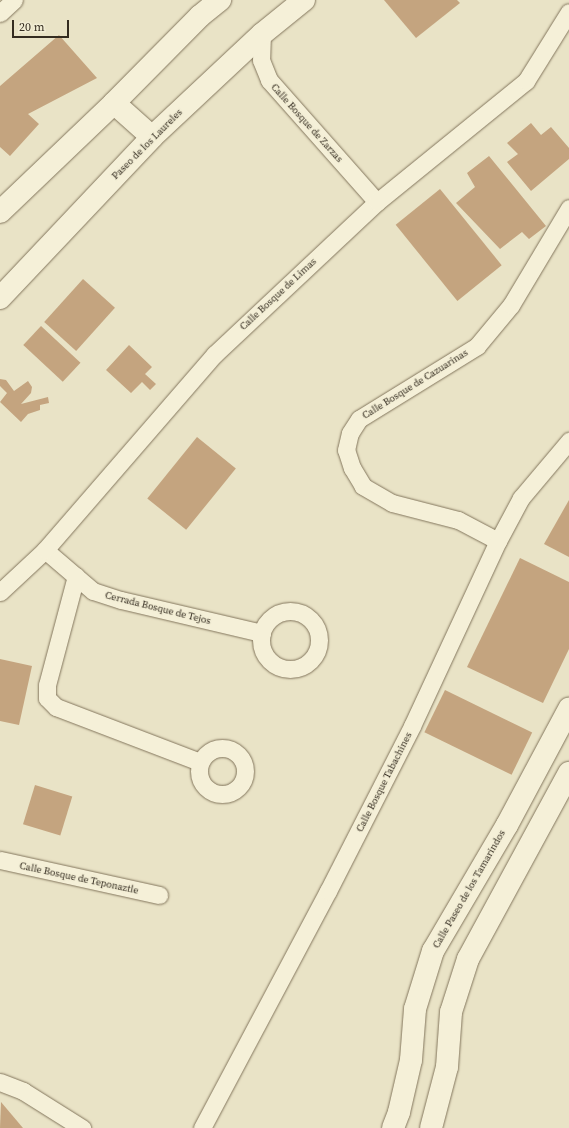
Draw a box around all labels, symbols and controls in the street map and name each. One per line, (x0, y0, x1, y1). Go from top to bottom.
scale bar (14, 12, 71, 38)
text: 20 m (19, 19, 45, 35)
street label: Calle Bosque de Zarzas (269, 81, 345, 165)
street label: Paseo de los Laureles (109, 106, 185, 182)
street label: Calle Bosque de Limas (237, 255, 319, 333)
street label: Calle Bosque de Cazuarinas (360, 347, 470, 421)
street label: Cerrada Bosque de Tejos (104, 589, 212, 627)
street label: Calle Bosque Tabachines (354, 730, 414, 834)
street label: Calle Paseo de los Tamarindos (430, 828, 508, 950)
street label: Calle Bosque de Teponaztle (18, 860, 140, 896)

